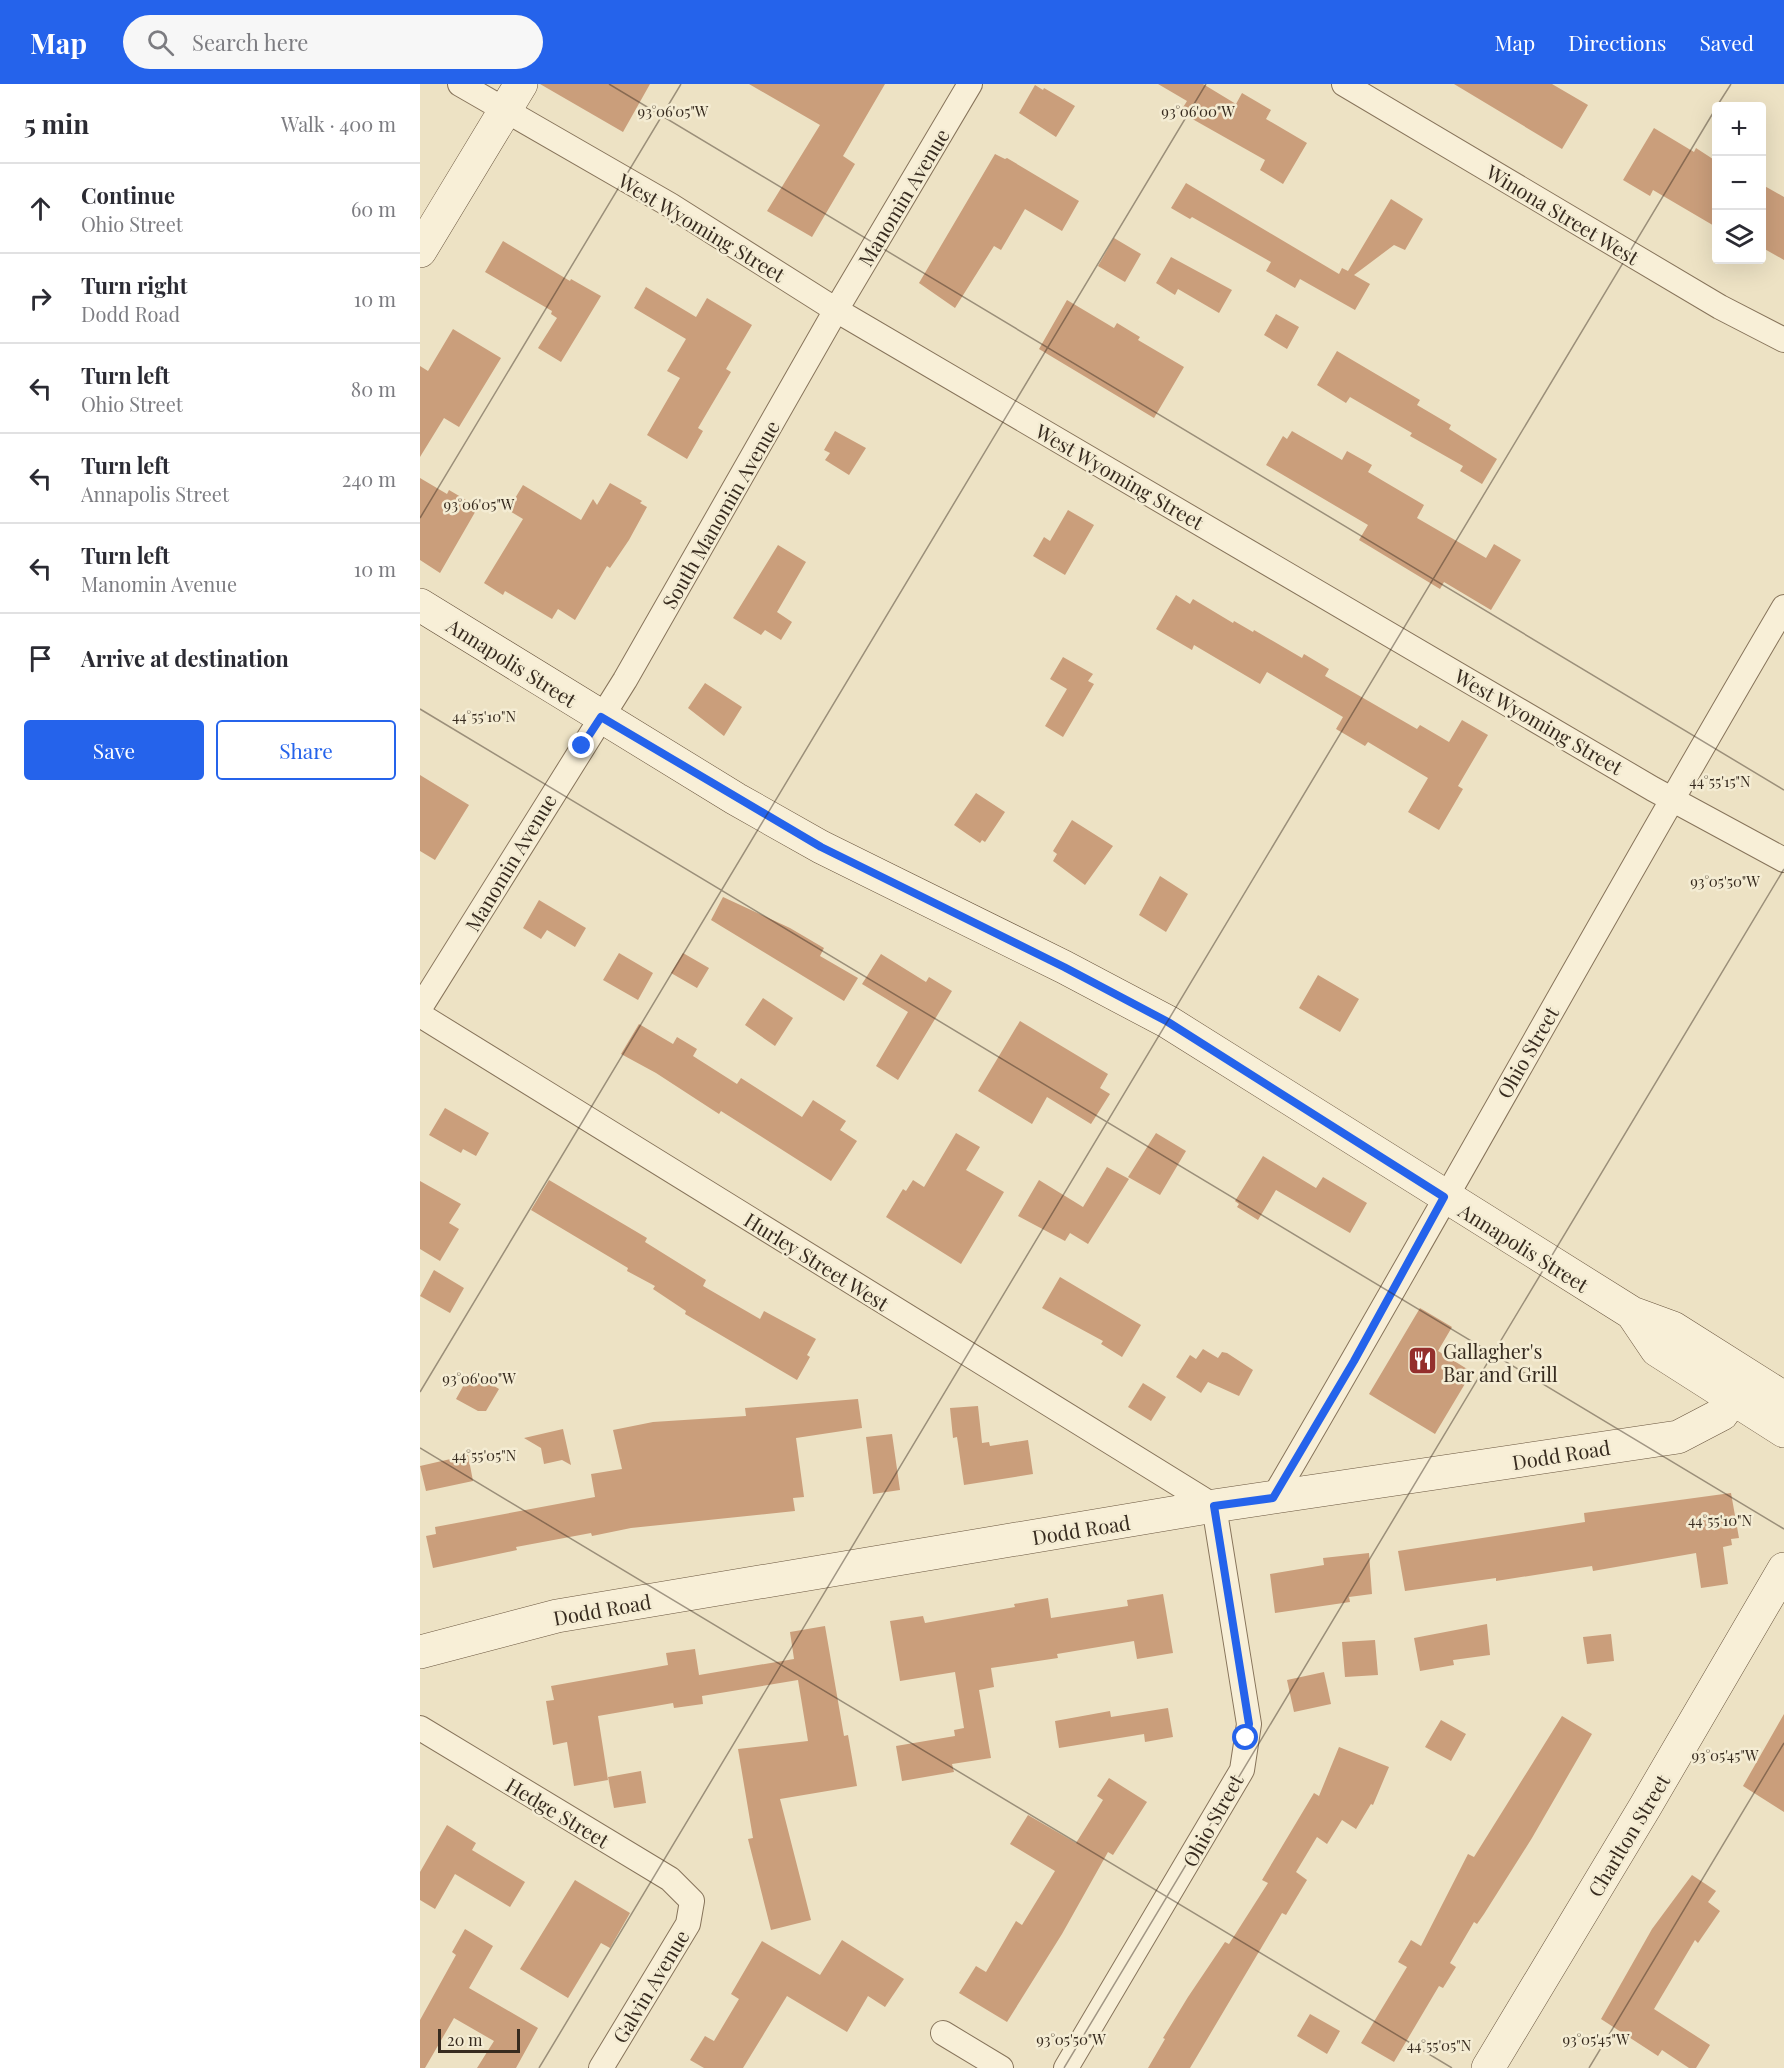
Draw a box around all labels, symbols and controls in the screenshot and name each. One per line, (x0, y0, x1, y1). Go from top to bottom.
search box (123, 15, 543, 69)
text: Map (30, 24, 87, 61)
icon: search (144, 26, 177, 59)
text: Search here (192, 27, 308, 57)
text: Map (1494, 28, 1535, 56)
text: Directions (1568, 28, 1666, 56)
text: Saved (1699, 28, 1754, 56)
text: 93°06'05"W (638, 101, 709, 121)
text: 93°06'00"W (1161, 101, 1235, 121)
map controls (1712, 102, 1766, 264)
button: + (1712, 102, 1766, 156)
text: 5 min (24, 106, 89, 141)
text: Walk · 400 m (281, 110, 396, 137)
street label: Manomin Avenue (851, 123, 955, 271)
button: − (1712, 156, 1766, 210)
street label: Winona Street West (1481, 157, 1645, 271)
street label: West Wyoming Street (613, 166, 791, 288)
text: Continue (81, 180, 175, 210)
icon: ahead (24, 192, 57, 225)
text: 60 m (351, 195, 396, 222)
text: Ohio Street (81, 210, 183, 237)
button: layers (1712, 210, 1766, 264)
text: Turn right (81, 270, 187, 300)
icon: right (24, 282, 57, 315)
text: 10 m (354, 285, 396, 312)
text: Dodd Road (81, 300, 180, 327)
text: Turn left (81, 360, 170, 390)
icon: left (24, 372, 57, 405)
text: 80 m (351, 375, 396, 402)
text: Ohio Street (81, 390, 183, 417)
street label: South Manomin Avenue (655, 415, 785, 613)
street label: West Wyoming Street (1030, 416, 1210, 536)
text: Turn left (81, 450, 170, 480)
icon: left (24, 462, 57, 495)
text: 240 m (342, 465, 396, 492)
text: Annapolis Street (81, 480, 229, 507)
text: 93°06'05"W (444, 494, 515, 514)
text: Turn left (81, 540, 170, 570)
icon: left (24, 552, 57, 585)
text: 10 m (354, 555, 396, 582)
text: Manomin Avenue (81, 570, 237, 597)
street label: Annapolis Street (441, 611, 583, 713)
icon: arrive (24, 642, 57, 675)
text: Arrive at destination (81, 643, 289, 673)
street label: West Wyoming Street (1449, 661, 1629, 781)
text: 44°55'10"N (452, 706, 516, 726)
button: Save (24, 720, 204, 780)
button: Share (216, 720, 396, 780)
route end (568, 732, 594, 758)
text: 44°55'15"N (1689, 771, 1751, 791)
street label: Manomin Avenue (458, 788, 562, 936)
text: 93°05'50"W (1690, 871, 1760, 891)
street label: Ohio Street (1490, 1000, 1565, 1103)
street label: Annapolis Street (1453, 1196, 1595, 1298)
street label: Hurley Street West (740, 1206, 895, 1317)
place label: Gallagher's Bar and Grill (1443, 1337, 1558, 1387)
restaurant icon: Gallagher's Bar and Grill (1406, 1345, 1438, 1377)
text: 93°06'00"W (442, 1368, 516, 1388)
street label: Dodd Road (1510, 1433, 1612, 1475)
text: 44°55'05"N (452, 1445, 517, 1465)
street label: Dodd Road (1030, 1508, 1132, 1550)
text: 44°55'10"N (1688, 1510, 1752, 1530)
street label: Dodd Road (551, 1587, 654, 1631)
route start (1232, 1724, 1258, 1750)
text: 93°05'45"W (1691, 1745, 1759, 1765)
street label: Ohio Street (1175, 1768, 1249, 1871)
street label: Charlton Street (1581, 1768, 1676, 1901)
street label: Hedge Street (501, 1771, 615, 1854)
street label: Galvin Avenue (606, 1924, 694, 2048)
scale bar (438, 2026, 520, 2054)
text: 20 m (447, 2029, 482, 2050)
text: 93°05'50"W (1036, 2029, 1106, 2049)
text: 93°05'45"W (1562, 2029, 1630, 2049)
text: 44°55'05"N (1407, 2035, 1472, 2055)

